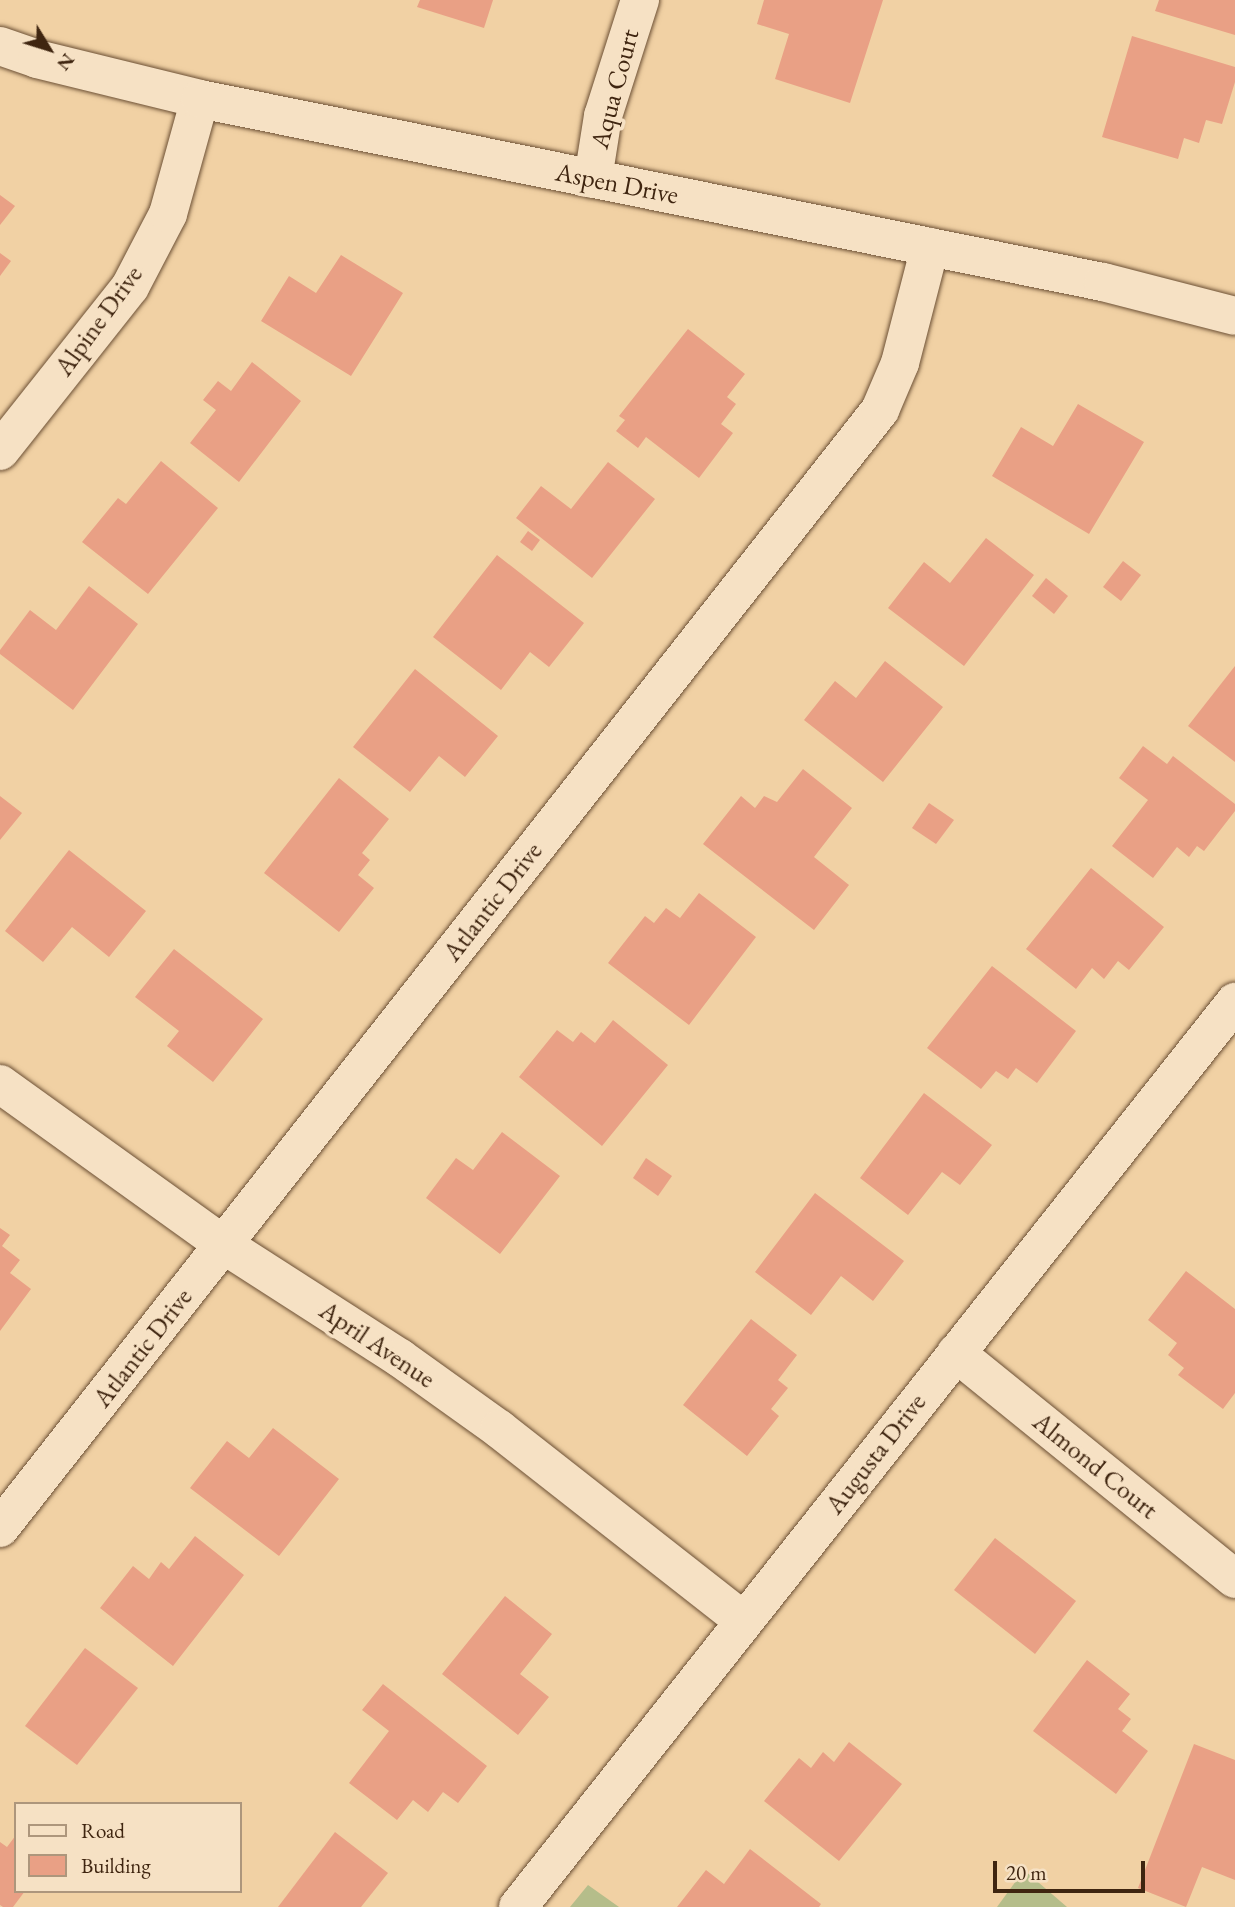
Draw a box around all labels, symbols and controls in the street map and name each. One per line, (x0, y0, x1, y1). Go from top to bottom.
north arrow (14, 14, 84, 84)
street label: Aqua Court (584, 26, 646, 152)
text: N (51, 48, 81, 76)
street label: Aspen Drive (553, 157, 681, 211)
street label: Alpine Drive (49, 260, 149, 382)
street label: Atlantic Drive (437, 836, 549, 968)
street label: Atlantic Drive (87, 1282, 199, 1414)
street label: April Avenue (313, 1295, 441, 1395)
street label: Augusta Drive (819, 1388, 933, 1520)
street label: Almond Court (1026, 1406, 1164, 1526)
legend (14, 1802, 242, 1893)
text: Road (81, 1817, 125, 1844)
scale bar (997, 1848, 1149, 1892)
text: Building (81, 1852, 151, 1879)
text: 20 m (1006, 1859, 1047, 1886)

